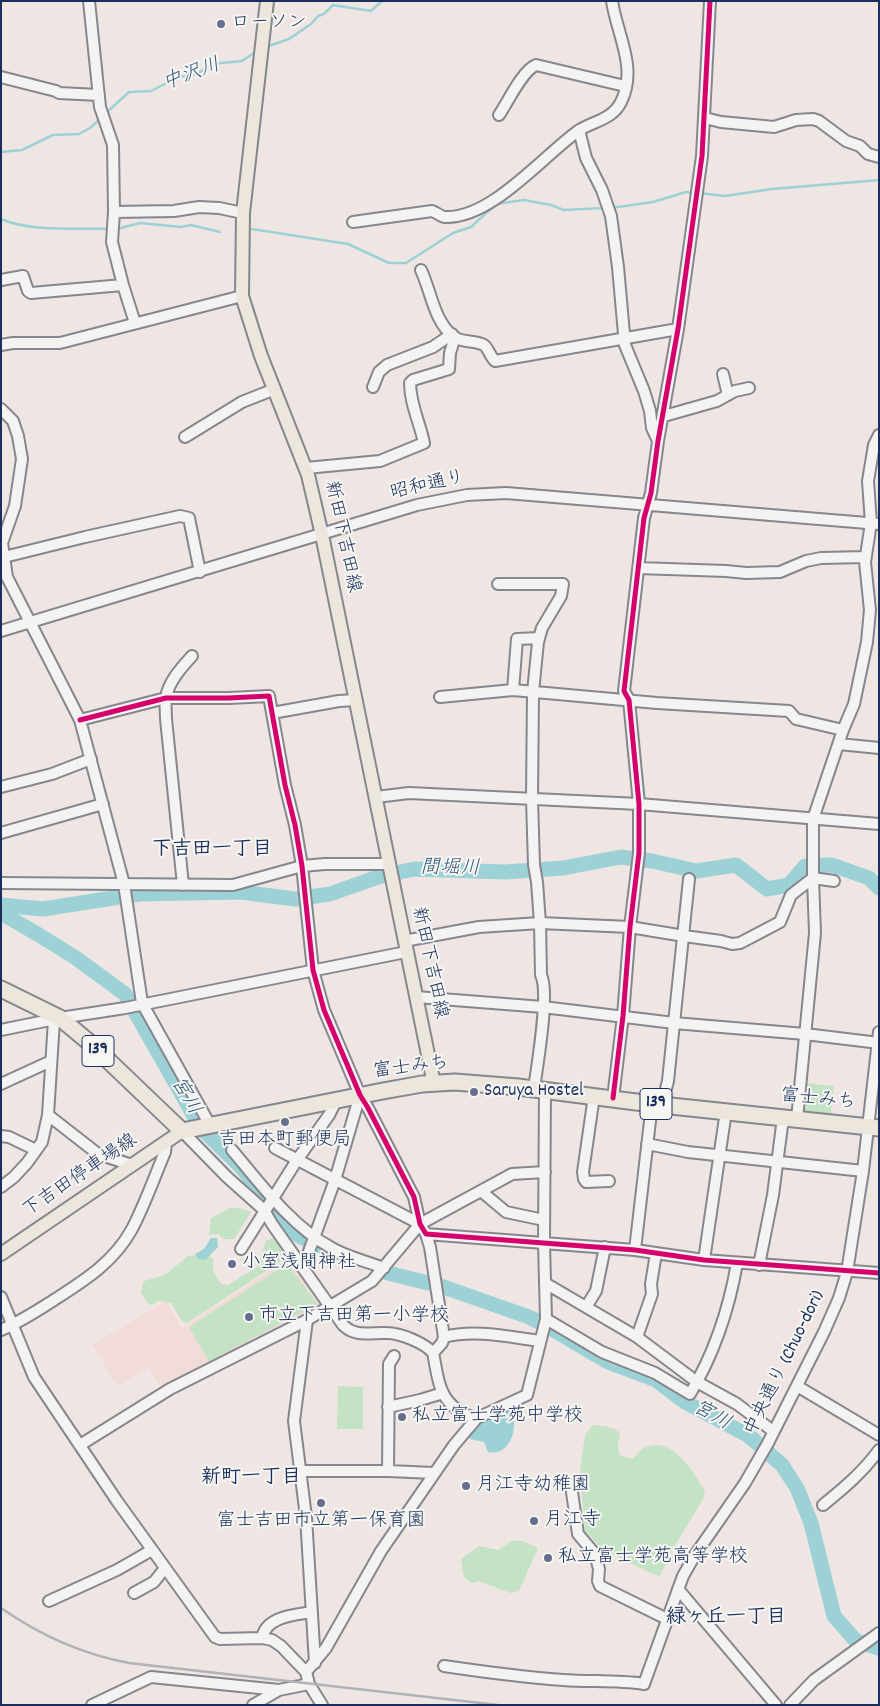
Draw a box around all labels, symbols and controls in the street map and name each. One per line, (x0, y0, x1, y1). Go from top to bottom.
place label: ローソン (231, 13, 307, 35)
marker: ローソン (215, 18, 227, 30)
water label: 中沢川 (160, 54, 224, 98)
street label: 昭和通り (388, 467, 468, 507)
street label: 新田下吉田線 (318, 479, 364, 595)
district label: 下吉田一丁目 (152, 839, 272, 863)
water label: 間堀川 (420, 857, 480, 883)
street label: 新田下吉田線 (405, 905, 451, 1021)
road number: 139 (82, 1036, 114, 1066)
street label: 富士みち (372, 1053, 450, 1085)
water label: 宮川 (164, 1074, 204, 1120)
place label: Saruya Hostel (484, 1081, 584, 1103)
marker: Saruya Hostel (468, 1086, 480, 1098)
street label: 富士みち (779, 1086, 857, 1116)
road number: 139 (640, 1088, 672, 1120)
marker: 吉田本町郵便局 (279, 1116, 291, 1128)
street label: 下吉田停車場線 (19, 1130, 143, 1224)
place label: 吉田本町郵便局 (219, 1130, 351, 1152)
place label: 小室浅間神社 (242, 1253, 356, 1275)
marker: 小室浅間神社 (226, 1258, 238, 1270)
street label: 中央通り (Chuo-dori) (741, 1288, 831, 1440)
place label: 市立下吉田第一小学校 (259, 1306, 449, 1328)
marker: 市立下吉田第一小学校 (243, 1311, 255, 1323)
water label: 宮川 (688, 1397, 734, 1437)
place label: 私立富士学苑中学校 (412, 1406, 583, 1428)
marker: 私立富士学苑中学校 (396, 1411, 408, 1423)
district label: 新町一丁目 (201, 1467, 301, 1491)
place label: 月江寺幼稚園 (476, 1475, 590, 1497)
marker: 月江寺幼稚園 (460, 1480, 472, 1492)
marker: 富士吉田市立第一保育園 (315, 1497, 327, 1509)
place label: 月江寺 (544, 1510, 601, 1532)
place label: 富士吉田市立第一保育園 (217, 1511, 425, 1533)
marker: 月江寺 (528, 1515, 540, 1527)
place label: 私立富士学苑高等学校 (558, 1547, 748, 1569)
marker: 私立富士学苑高等学校 (542, 1552, 554, 1564)
district label: 緑ヶ丘一丁目 (666, 1607, 786, 1631)

